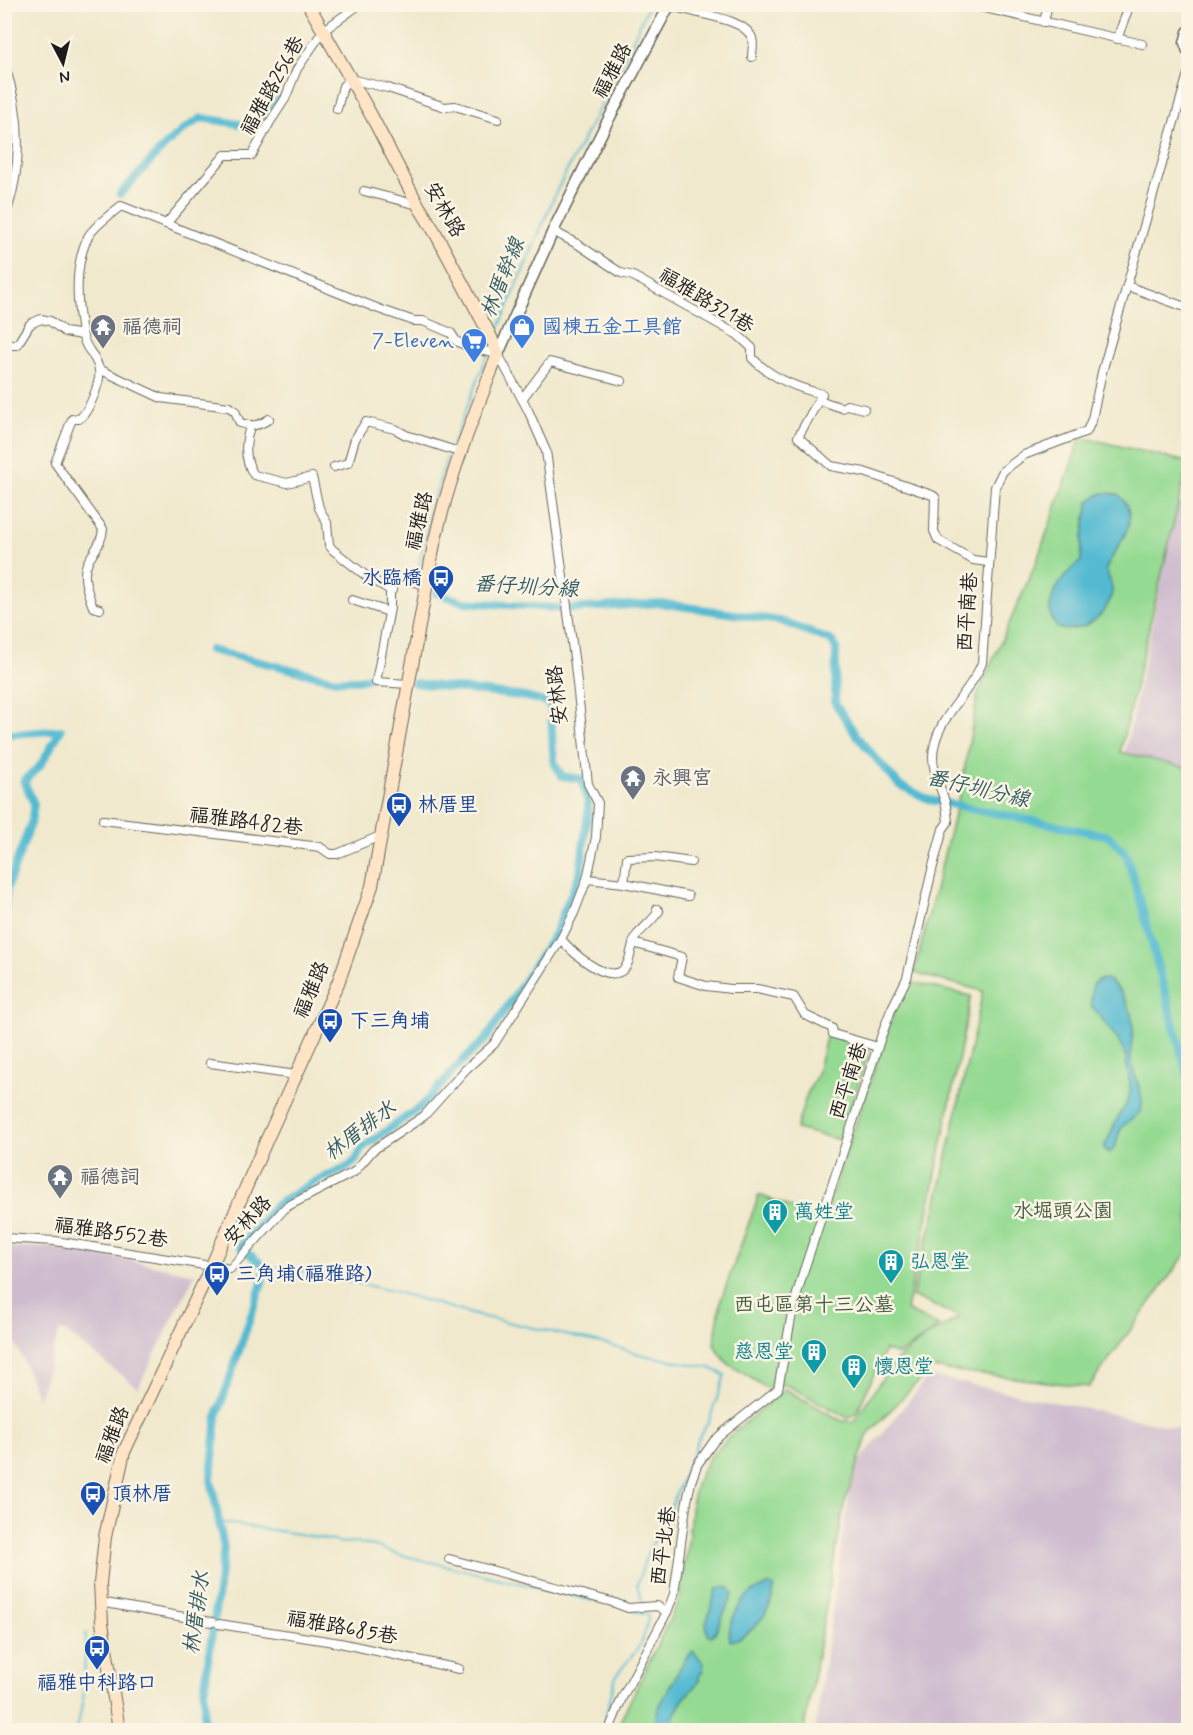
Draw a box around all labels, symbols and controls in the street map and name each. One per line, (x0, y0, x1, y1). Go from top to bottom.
street label: 福雅路256巷 (235, 31, 312, 141)
north arrow (33, 33, 93, 93)
street label: 福雅路 (587, 37, 639, 104)
text: N (58, 65, 71, 87)
street label: 安林路 (417, 177, 471, 244)
water label: 林厝幹線 (474, 233, 532, 322)
street label: 福雅路321巷 (653, 262, 760, 341)
temple icon: 福德祠 (88, 312, 118, 350)
shop icon: 國棟五金工具館 (507, 312, 537, 350)
place label: 福德祠 (122, 314, 182, 341)
place label: 國棟五金工具館 (542, 314, 682, 341)
supermarket icon: 7-Eleven (459, 326, 489, 364)
place label: 7-Eleven (372, 328, 454, 355)
street label: 福雅路 (400, 488, 440, 553)
bus stop icon: 水臨橋 (426, 563, 456, 601)
place label: 水臨橋 (362, 565, 422, 592)
water label: 番仔圳分線 (473, 570, 580, 604)
street label: 西平南巷 (952, 570, 984, 653)
street label: 安林路 (541, 663, 575, 726)
temple icon: 永興宮 (618, 763, 648, 801)
water label: 番仔圳分線 (924, 764, 1033, 815)
place label: 永興宮 (652, 765, 712, 792)
bus stop icon: 林厝里 (384, 790, 414, 828)
place label: 林厝里 (418, 792, 478, 819)
street label: 福雅路482巷 (188, 802, 305, 842)
street label: 福雅路 (288, 956, 337, 1023)
bus stop icon: 下三角埔 (315, 1006, 345, 1044)
place label: 下三角埔 (350, 1008, 430, 1035)
street label: 西平南巷 (824, 1038, 875, 1123)
water label: 林厝排水 (318, 1094, 403, 1167)
temple icon: 福德詞 (45, 1162, 75, 1200)
place label: 福德詞 (80, 1164, 140, 1191)
street label: 安林路 (218, 1189, 279, 1252)
building icon: 萬姓堂 (760, 1197, 790, 1235)
park label: 水堀頭公園 (1013, 1198, 1113, 1225)
place label: 萬姓堂 (794, 1199, 854, 1226)
street label: 福雅路552巷 (52, 1212, 171, 1254)
building icon: 弘恩堂 (876, 1247, 906, 1285)
place label: 弘恩堂 (910, 1249, 970, 1276)
bus stop icon: 三角埔(福雅路) (202, 1259, 232, 1297)
place label: 三角埔(福雅路) (236, 1261, 372, 1288)
park label: 西屯區第十三公墓 (734, 1292, 894, 1319)
building icon: 慈恩堂 (799, 1337, 829, 1375)
place label: 慈恩堂 (734, 1339, 794, 1366)
building icon: 懷恩堂 (839, 1352, 869, 1390)
place label: 懷恩堂 (874, 1354, 934, 1381)
street label: 福雅路 (90, 1401, 137, 1468)
bus stop icon: 頂林厝 (78, 1479, 108, 1517)
place label: 頂林厝 (112, 1481, 172, 1508)
street label: 西平北巷 (645, 1504, 683, 1587)
water label: 林厝排水 (177, 1568, 217, 1657)
street label: 福雅路685巷 (284, 1605, 401, 1651)
bus stop icon: 福雅中科路口 (82, 1633, 112, 1671)
place label: 福雅中科路口 (37, 1670, 157, 1697)

